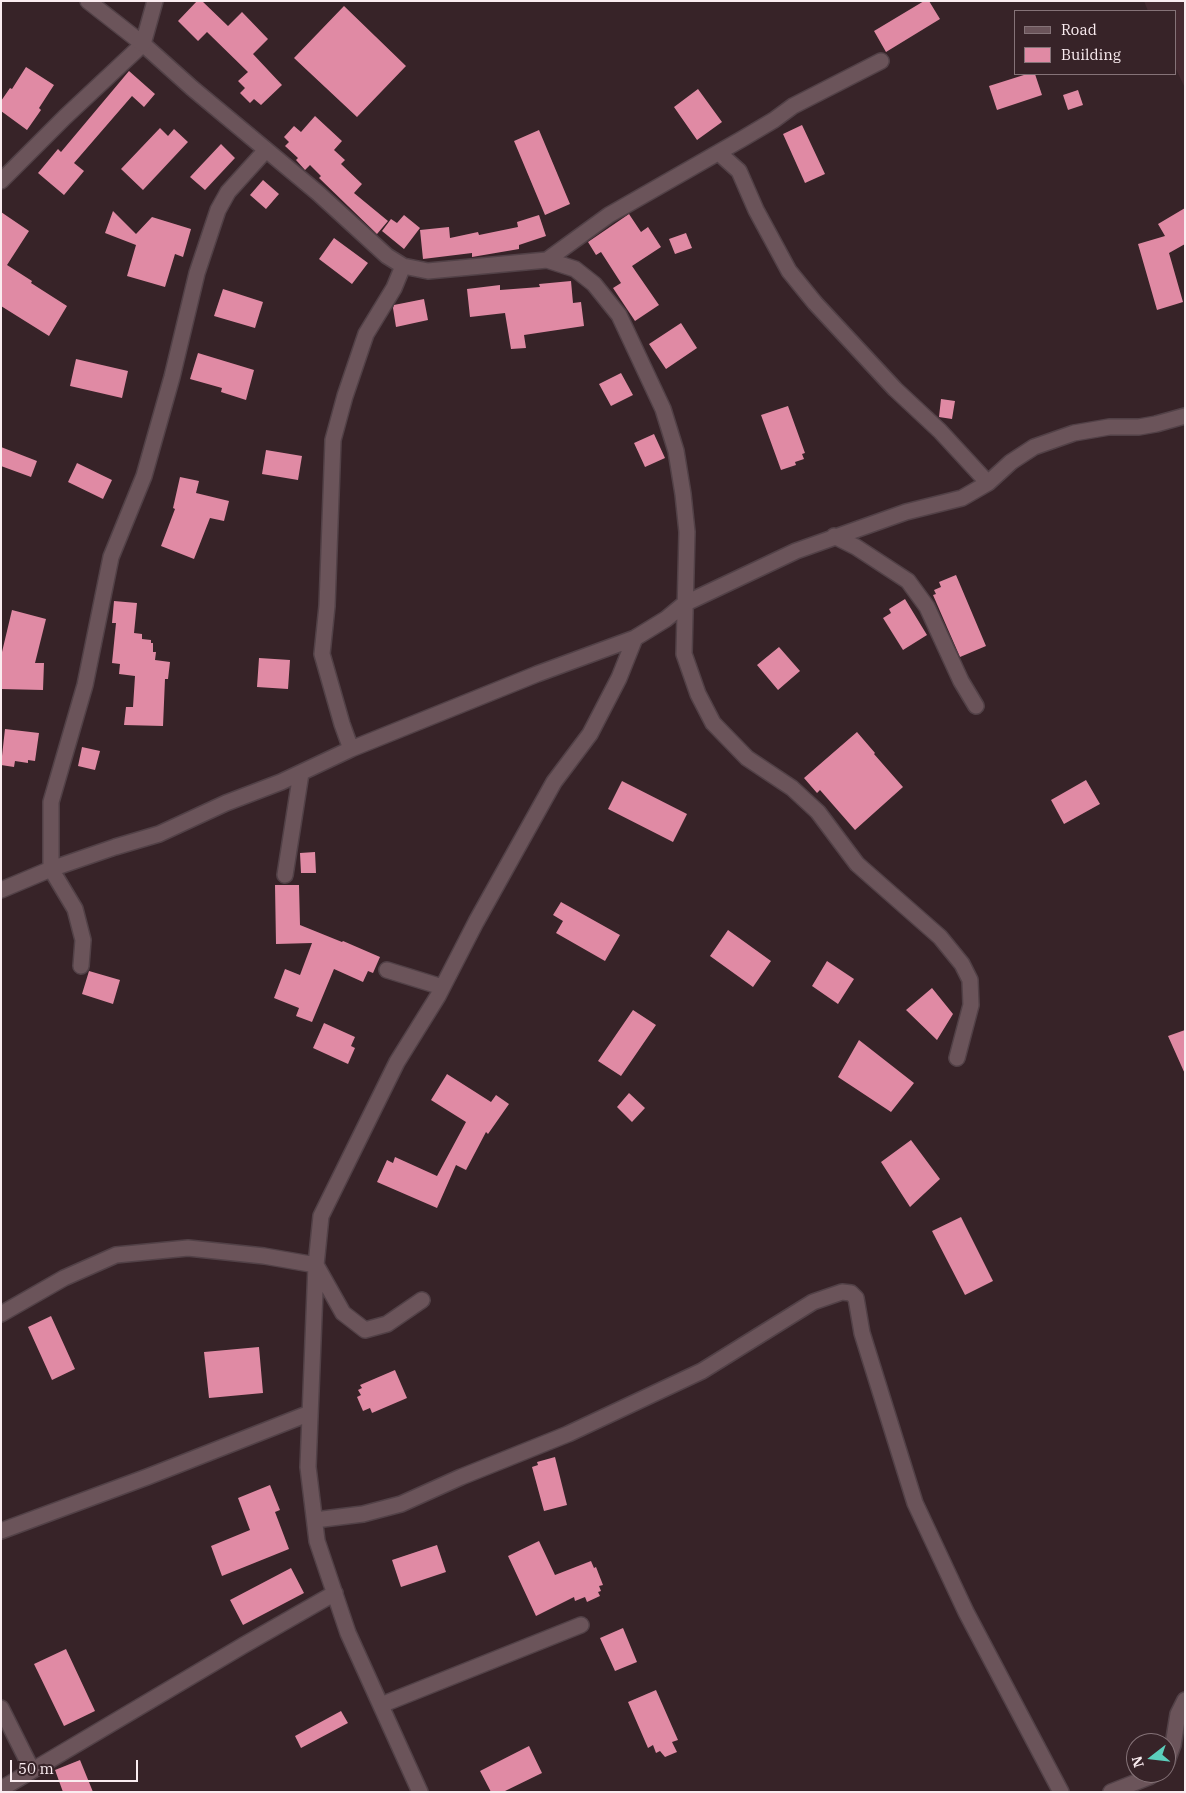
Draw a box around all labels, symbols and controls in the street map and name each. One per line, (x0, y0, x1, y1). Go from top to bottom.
legend (1014, 10, 1176, 75)
text: Road (1061, 20, 1097, 39)
text: Building (1061, 45, 1121, 64)
north arrow (1126, 1733, 1176, 1783)
scale bar (12, 1750, 140, 1782)
text: N (1127, 1754, 1148, 1770)
text: 50 m (18, 1759, 54, 1778)

